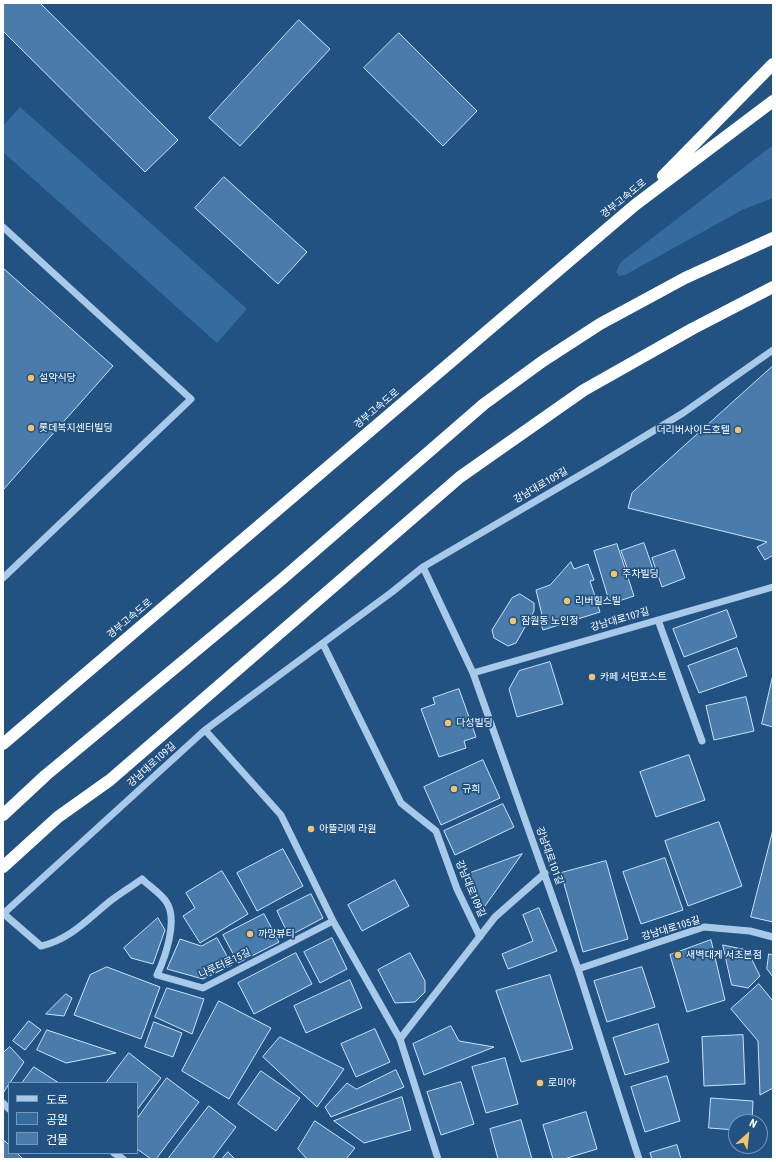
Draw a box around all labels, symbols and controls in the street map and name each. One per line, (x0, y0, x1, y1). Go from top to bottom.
street label: 경부고속도로 (599, 177, 649, 221)
place label: 설악식당 (39, 372, 76, 384)
marker: 설악식당 (26, 373, 36, 383)
street label: 경부고속도로 (352, 387, 402, 431)
place label: 롯데복지센터빌딩 (39, 422, 113, 434)
marker: 롯데복지센터빌딩 (26, 423, 36, 433)
place label: 더리버사이드호텔 (656, 424, 730, 436)
marker: 더리버사이드호텔 (733, 425, 743, 435)
street label: 강남대로109길 (512, 466, 570, 506)
place label: 주차빌딩 (622, 568, 659, 580)
marker: 주차빌딩 (609, 569, 619, 579)
place label: 리버힐스빌 (575, 595, 621, 607)
marker: 리버힐스빌 (562, 596, 572, 606)
street label: 경부고속도로 (105, 597, 155, 641)
street label: 강남대로107길 (589, 606, 651, 634)
place label: 잠원동 노인정 (521, 615, 578, 627)
marker: 잠원동 노인정 (508, 616, 518, 626)
place label: 카페 서던포스트 (600, 671, 667, 683)
marker: 카페 서던포스트 (587, 672, 597, 682)
place label: 다성빌딩 (456, 717, 493, 729)
marker: 다성빌딩 (443, 718, 453, 728)
street label: 강남대로109길 (125, 740, 179, 790)
place label: 규희 (462, 783, 480, 795)
marker: 규희 (449, 784, 459, 794)
place label: 아뜰리에 라원 (319, 823, 376, 835)
marker: 아뜰리에 라원 (306, 824, 316, 834)
street label: 강남대로101길 (533, 825, 565, 887)
street label: 강남대로109길 (453, 859, 487, 919)
street label: 강남대로105길 (640, 914, 702, 944)
place label: 까망뷰티 (258, 928, 295, 940)
marker: 까망뷰티 (245, 929, 255, 939)
street label: 나루터로15길 (197, 947, 253, 981)
place label: 새벽대게 서초본점 (686, 949, 762, 961)
marker: 새벽대게 서초본점 (673, 950, 683, 960)
place label: 로미야 (548, 1077, 576, 1089)
marker: 로미야 (535, 1078, 545, 1088)
legend (8, 1082, 138, 1154)
text: 도로 (46, 1093, 68, 1107)
text: 공원 (46, 1113, 68, 1127)
north arrow (728, 1114, 768, 1154)
text: N (747, 1116, 759, 1131)
text: 건물 (46, 1133, 68, 1147)

